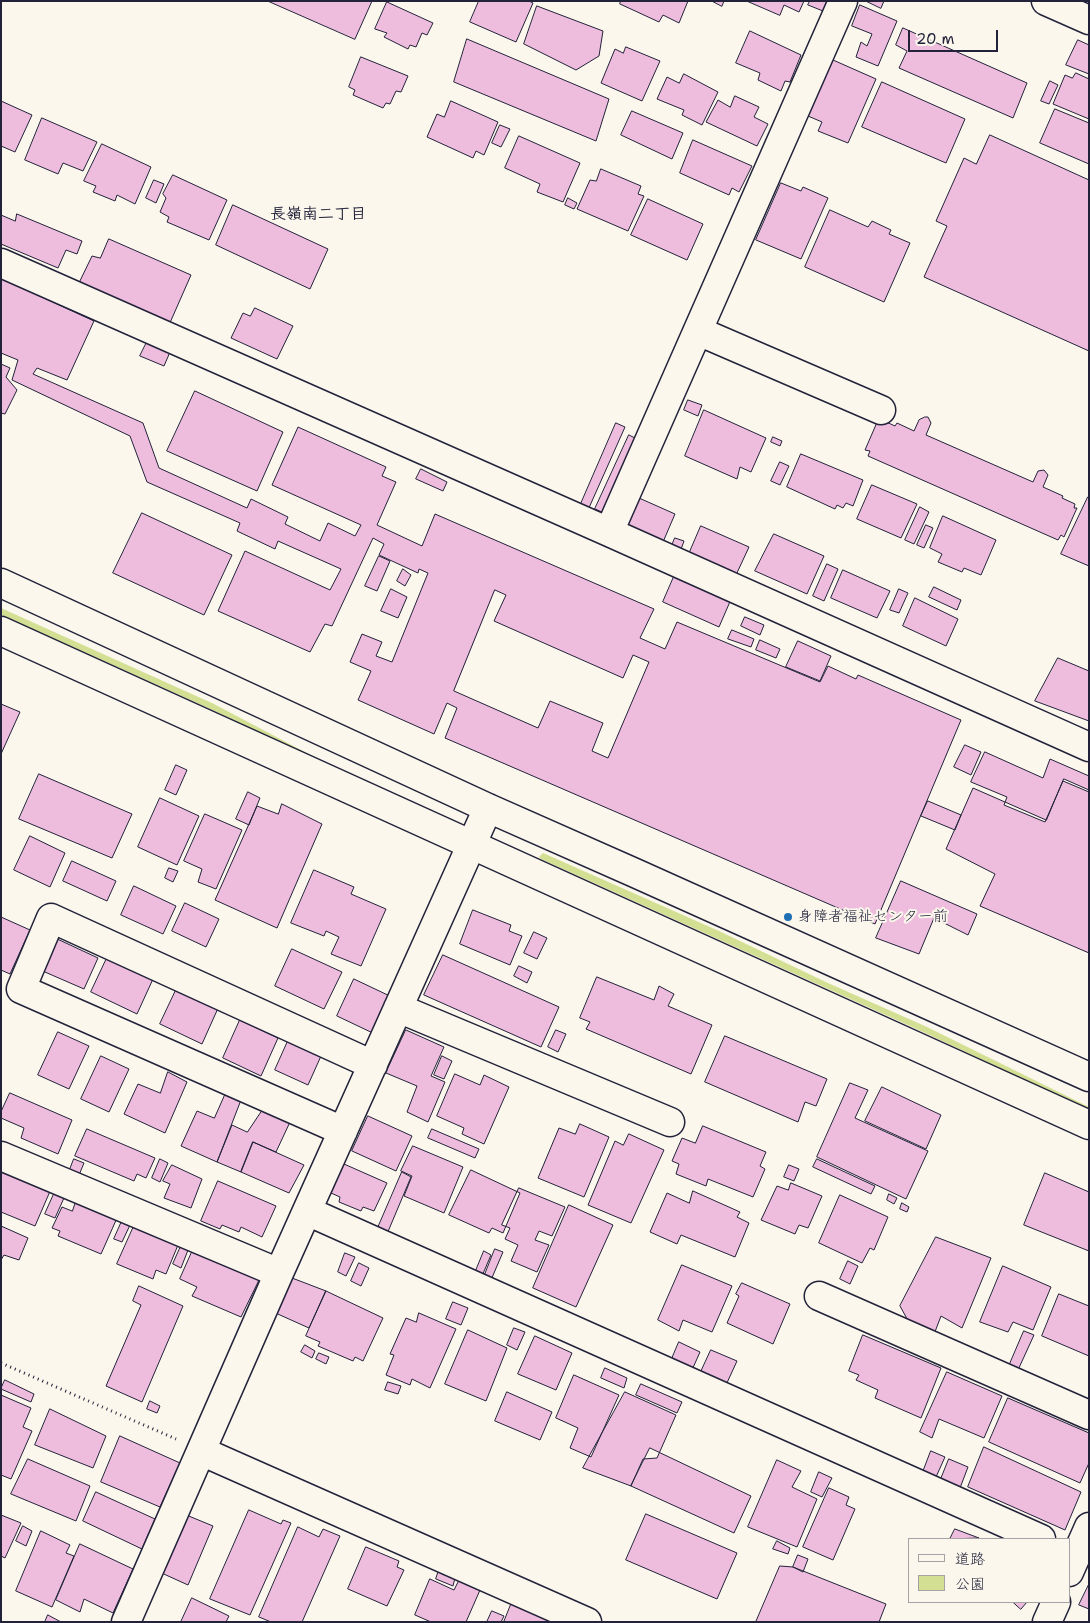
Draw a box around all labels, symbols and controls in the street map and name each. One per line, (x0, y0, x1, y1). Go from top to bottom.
scale bar (910, 20, 1000, 52)
text: 20 m (916, 29, 955, 49)
district label: 長嶺南二丁目 (270, 205, 366, 225)
place label: 身障者福祉センター前 (798, 908, 948, 926)
marker: 身障者福祉センター前 (782, 911, 794, 923)
legend (908, 1538, 1070, 1603)
text: 道路 (955, 1549, 985, 1569)
text: 公園 (955, 1574, 985, 1594)

